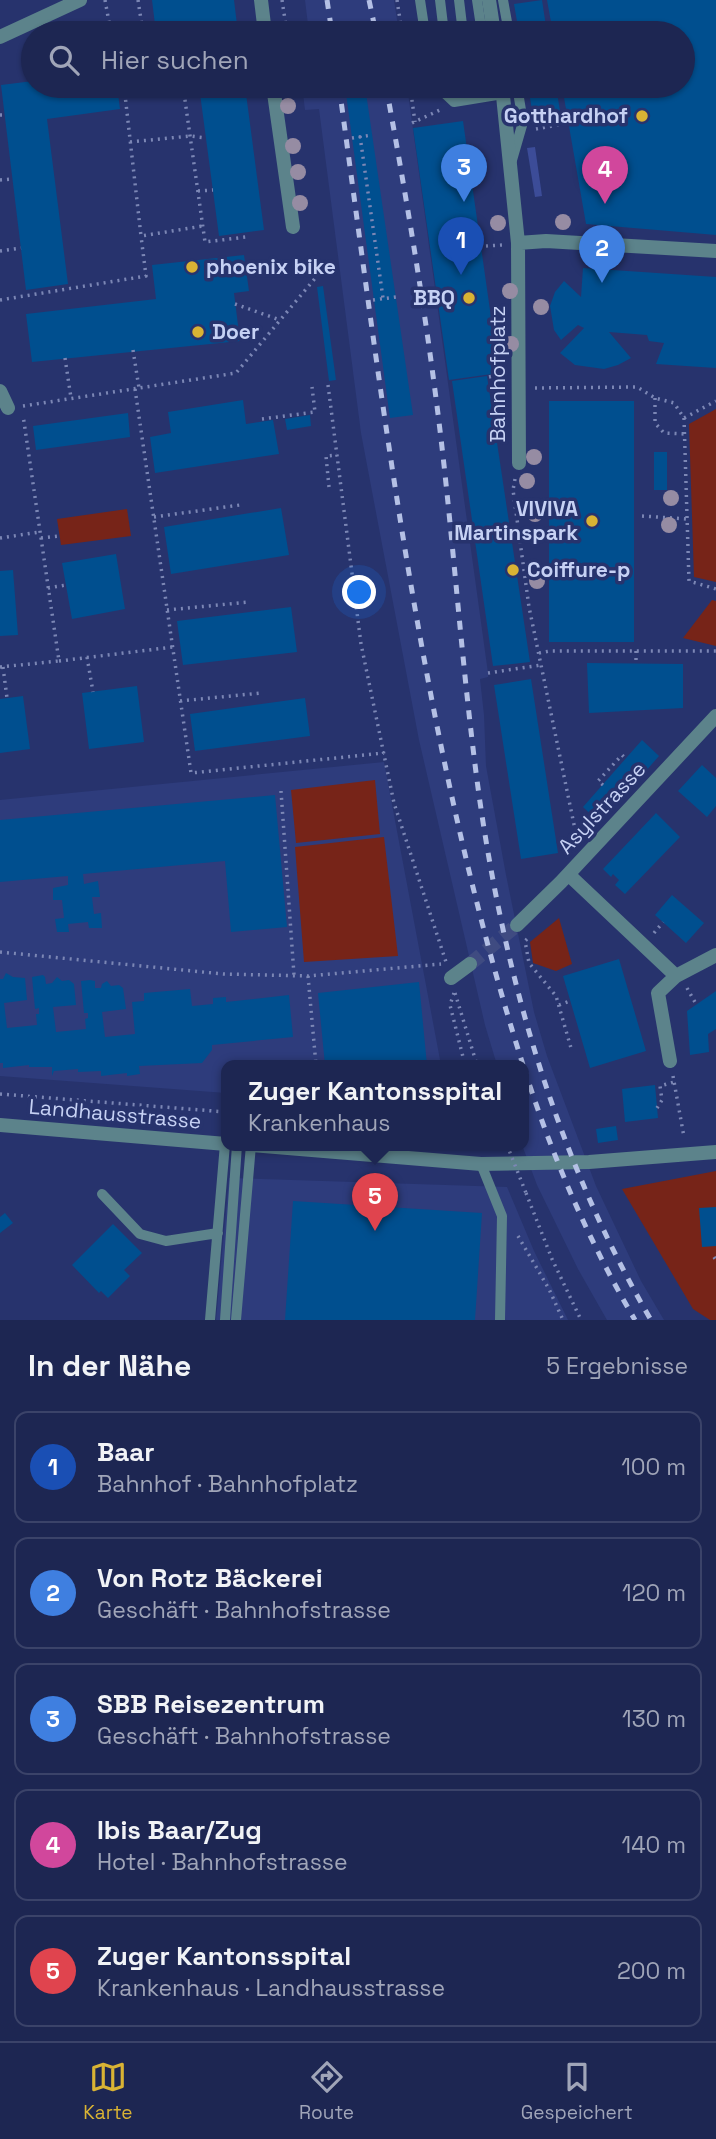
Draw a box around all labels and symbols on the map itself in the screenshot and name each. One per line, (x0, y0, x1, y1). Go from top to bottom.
place label: Gotthardhof (504, 102, 628, 129)
marker: Gotthardhof (634, 108, 650, 124)
pin: 3 (441, 144, 487, 202)
pin: 4 (582, 146, 628, 204)
pin: 1 (438, 217, 484, 275)
pin: 2 (579, 225, 625, 283)
place label: phoenix bike (206, 253, 336, 280)
marker: phoenix bike (184, 259, 200, 275)
place label: BBQ (413, 284, 455, 311)
marker: BBQ (461, 290, 477, 306)
street label: Bahnhofplatz (484, 305, 511, 443)
place label: Doer (212, 318, 259, 345)
marker: Doer (190, 324, 206, 340)
place label: VIVIVA Martinspark (454, 495, 578, 546)
marker: VIVIVA Martinspark (584, 513, 600, 529)
place label: Coiffure-p (527, 556, 630, 583)
marker: Coiffure-p (505, 562, 521, 578)
your location (342, 575, 376, 609)
street label: Asylstrasse (552, 756, 651, 860)
street label: Landhausstrasse (28, 1093, 202, 1134)
pin: 5 (352, 1173, 398, 1231)

